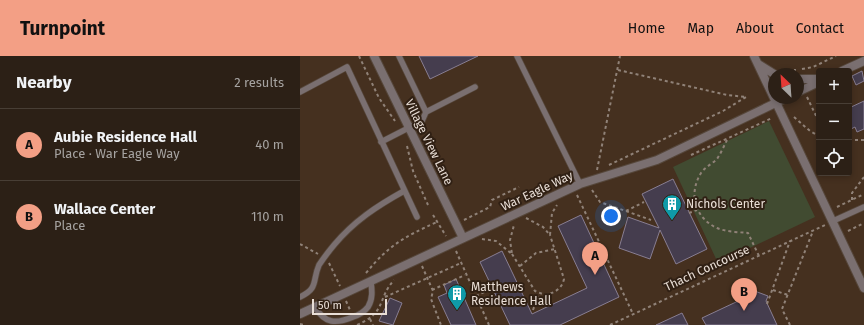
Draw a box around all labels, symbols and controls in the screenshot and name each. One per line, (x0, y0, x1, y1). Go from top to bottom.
text: Turnpoint (20, 17, 105, 40)
text: Home (628, 20, 665, 37)
text: Map (687, 20, 714, 37)
text: About (736, 20, 774, 37)
text: Contact (796, 20, 844, 37)
north arrow (768, 68, 804, 104)
map controls (816, 68, 852, 176)
button: + (816, 68, 852, 104)
text: Nearby (16, 72, 71, 93)
text: 2 results (234, 75, 284, 90)
street label: Village View Lane (402, 97, 456, 187)
button: − (816, 104, 852, 140)
text: Aubie Residence Hall (54, 128, 197, 146)
text: A (25, 137, 33, 152)
text: 40 m (255, 137, 284, 152)
button: locate (816, 140, 852, 176)
text: Place · War Eagle Way (54, 146, 180, 161)
street label: War Eagle Way (499, 168, 575, 214)
building icon: Nichols Center (661, 193, 683, 221)
place label: Nichols Center (686, 197, 765, 211)
text: Wallace Center (54, 200, 155, 218)
your location (601, 206, 621, 226)
text: B (25, 209, 33, 224)
text: 110 m (251, 209, 284, 224)
text: Place (54, 218, 85, 233)
pin: A (582, 242, 608, 275)
street label: Thach Concourse (662, 242, 752, 294)
pin: B (731, 278, 757, 311)
place label: Matthews Residence Hall (471, 280, 552, 308)
building icon: Matthews Residence Hall (446, 283, 468, 311)
scale bar (312, 297, 387, 316)
text: 50 m (318, 299, 342, 312)

